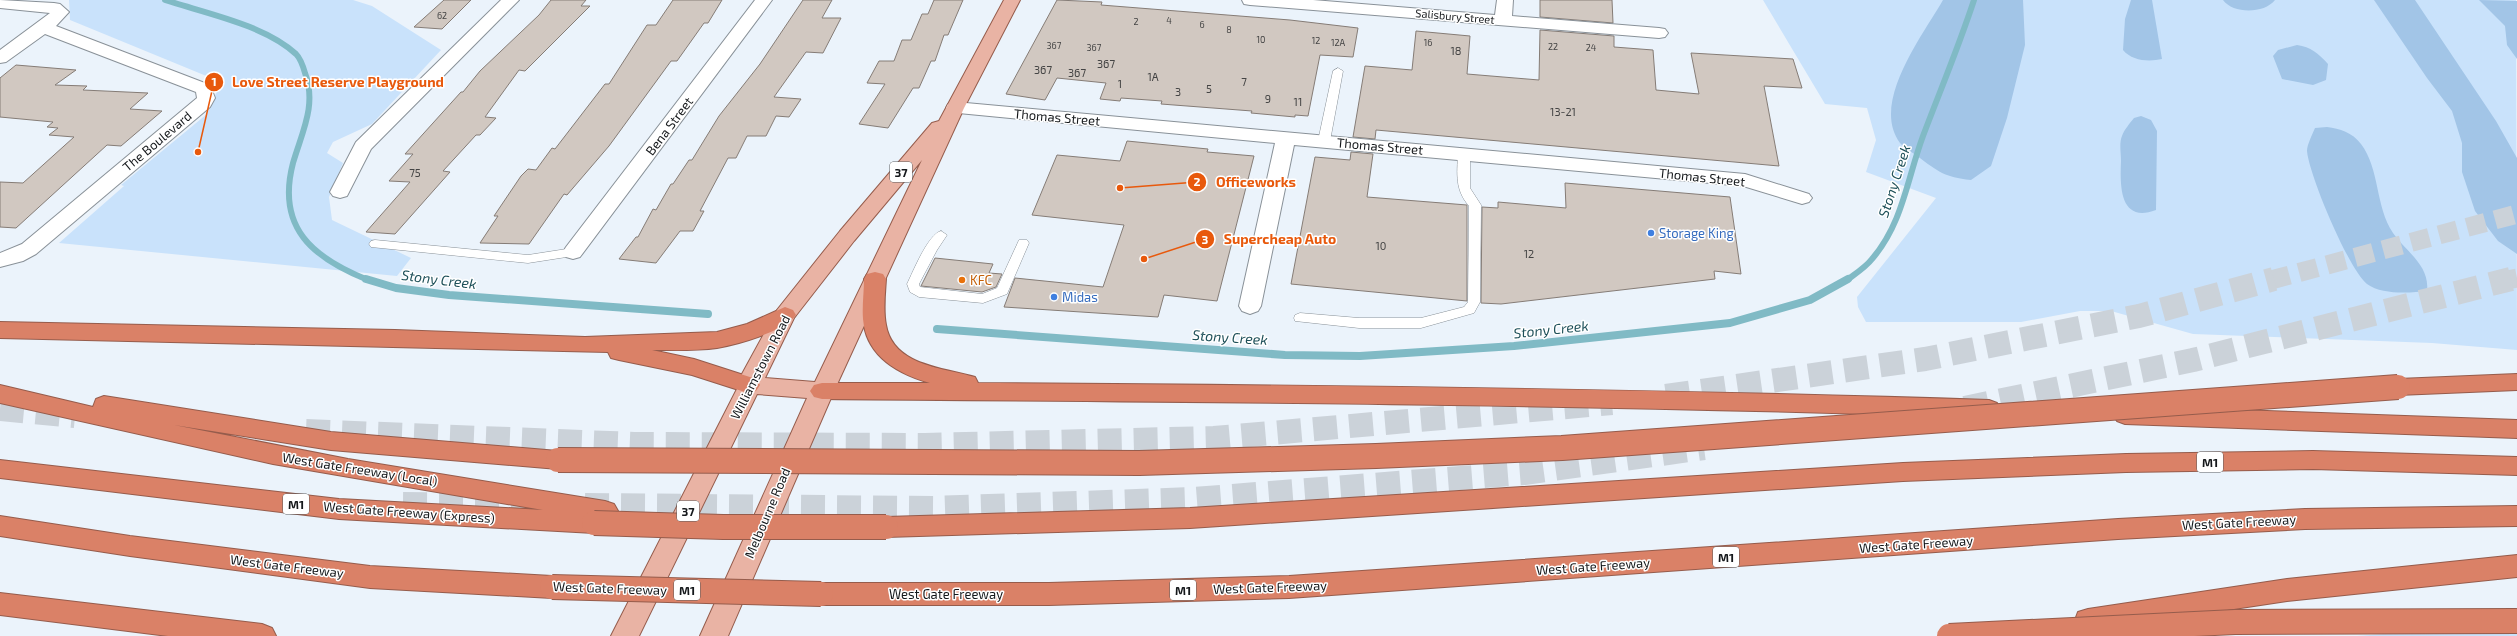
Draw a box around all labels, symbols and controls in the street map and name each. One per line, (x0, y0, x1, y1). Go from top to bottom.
street label: Salisbury Street (1415, 6, 1495, 26)
house number: 62 (437, 10, 447, 21)
house number: 4 (1166, 15, 1172, 26)
house number: 2 (1133, 16, 1139, 27)
house number: 6 (1199, 19, 1205, 30)
house number: 8 (1226, 24, 1232, 35)
house number: 10 (1256, 34, 1266, 45)
house number: 12 (1312, 35, 1320, 46)
house number: 12A (1331, 37, 1346, 48)
house number: 16 (1424, 37, 1432, 48)
house number: 367 (1047, 40, 1062, 51)
house number: 22 (1548, 41, 1558, 52)
house number: 367 (1087, 42, 1102, 53)
house number: 24 (1586, 42, 1597, 53)
house number: 18 (1450, 44, 1462, 57)
house number: 367 (1097, 57, 1115, 70)
house number: 367 (1034, 63, 1052, 76)
house number: 367 (1068, 66, 1086, 79)
callout: Love Street Reserve Playground (204, 69, 452, 95)
house number: 1A (1147, 70, 1159, 83)
text: Love Street Reserve Playground (232, 73, 444, 90)
text: 1 (211, 74, 217, 88)
house number: 7 (1241, 75, 1247, 88)
house number: 1 (1118, 77, 1122, 90)
house number: 5 (1206, 82, 1212, 95)
house number: 3 (1175, 85, 1181, 98)
house number: 9 (1265, 92, 1271, 105)
street label: Bena Street (642, 94, 696, 158)
house number: 11 (1294, 95, 1302, 108)
street label: Thomas Street (1013, 105, 1101, 129)
house number: 13-21 (1550, 105, 1576, 118)
street label: The Boulevard (119, 108, 195, 174)
street label: Thomas Street (1336, 134, 1424, 158)
water label: Stony Creek (1874, 143, 1914, 219)
road number: 37 (890, 162, 912, 182)
street label: Thomas Street (1658, 165, 1746, 189)
house number: 75 (409, 166, 421, 179)
callout: Officeworks (1187, 169, 1304, 195)
text: Officeworks (1216, 173, 1296, 190)
text: 2 (1194, 174, 1201, 188)
place label: Storage King (1659, 225, 1734, 241)
callout: Supercheap Auto (1195, 226, 1344, 252)
marker: Storage King (1646, 228, 1656, 238)
text: Supercheap Auto (1224, 230, 1336, 247)
text: 3 (1202, 232, 1209, 246)
house number: 10 (1375, 239, 1387, 252)
house number: 12 (1524, 247, 1534, 260)
water label: Stony Creek (401, 266, 477, 292)
place label: KFC (970, 272, 992, 288)
marker: KFC (957, 275, 967, 285)
place label: Midas (1062, 289, 1098, 305)
marker: Midas (1049, 292, 1059, 302)
street label: Williamstown Road (727, 312, 793, 422)
water label: Stony Creek (1513, 317, 1589, 341)
water label: Stony Creek (1192, 326, 1268, 348)
street label: West Gate Freeway (Local) (281, 449, 439, 489)
road number: M1 (2197, 452, 2223, 472)
street label: Melbourne Road (741, 465, 793, 561)
road number: M1 (283, 494, 309, 514)
street label: West Gate Freeway (Express) (323, 498, 495, 526)
road number: 37 (677, 501, 699, 521)
street label: West Gate Freeway (2182, 511, 2297, 533)
street label: West Gate Freeway (1859, 532, 1974, 556)
road number: M1 (1713, 547, 1739, 567)
street label: West Gate Freeway (229, 551, 345, 581)
street label: West Gate Freeway (1536, 554, 1651, 578)
street label: West Gate Freeway (1213, 577, 1327, 597)
street label: West Gate Freeway (553, 578, 667, 598)
road number: M1 (674, 580, 700, 600)
road number: M1 (1170, 580, 1196, 600)
street label: West Gate Freeway (889, 586, 1003, 602)

